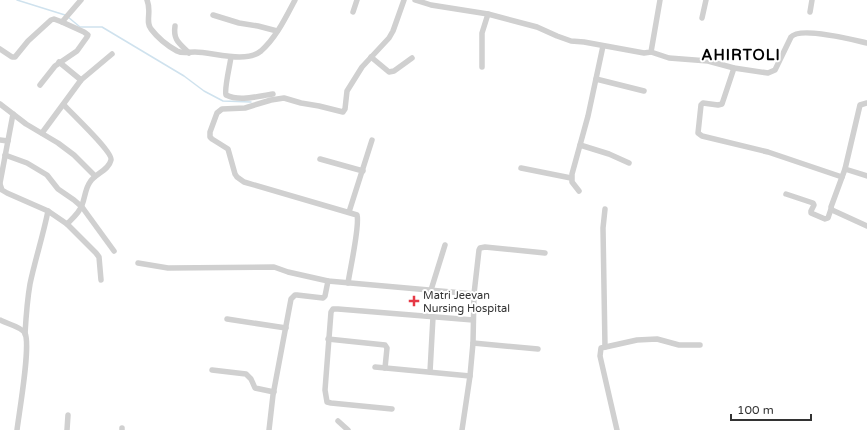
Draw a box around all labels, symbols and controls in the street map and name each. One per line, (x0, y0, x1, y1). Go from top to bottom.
district label: AHIRTOLI (701, 46, 781, 64)
place label: Matri Jeevan Nursing Hospital (423, 289, 510, 315)
marker: Matri Jeevan Nursing Hospital (408, 295, 420, 307)
scale bar (731, 396, 811, 422)
text: 100 m (737, 403, 774, 417)

